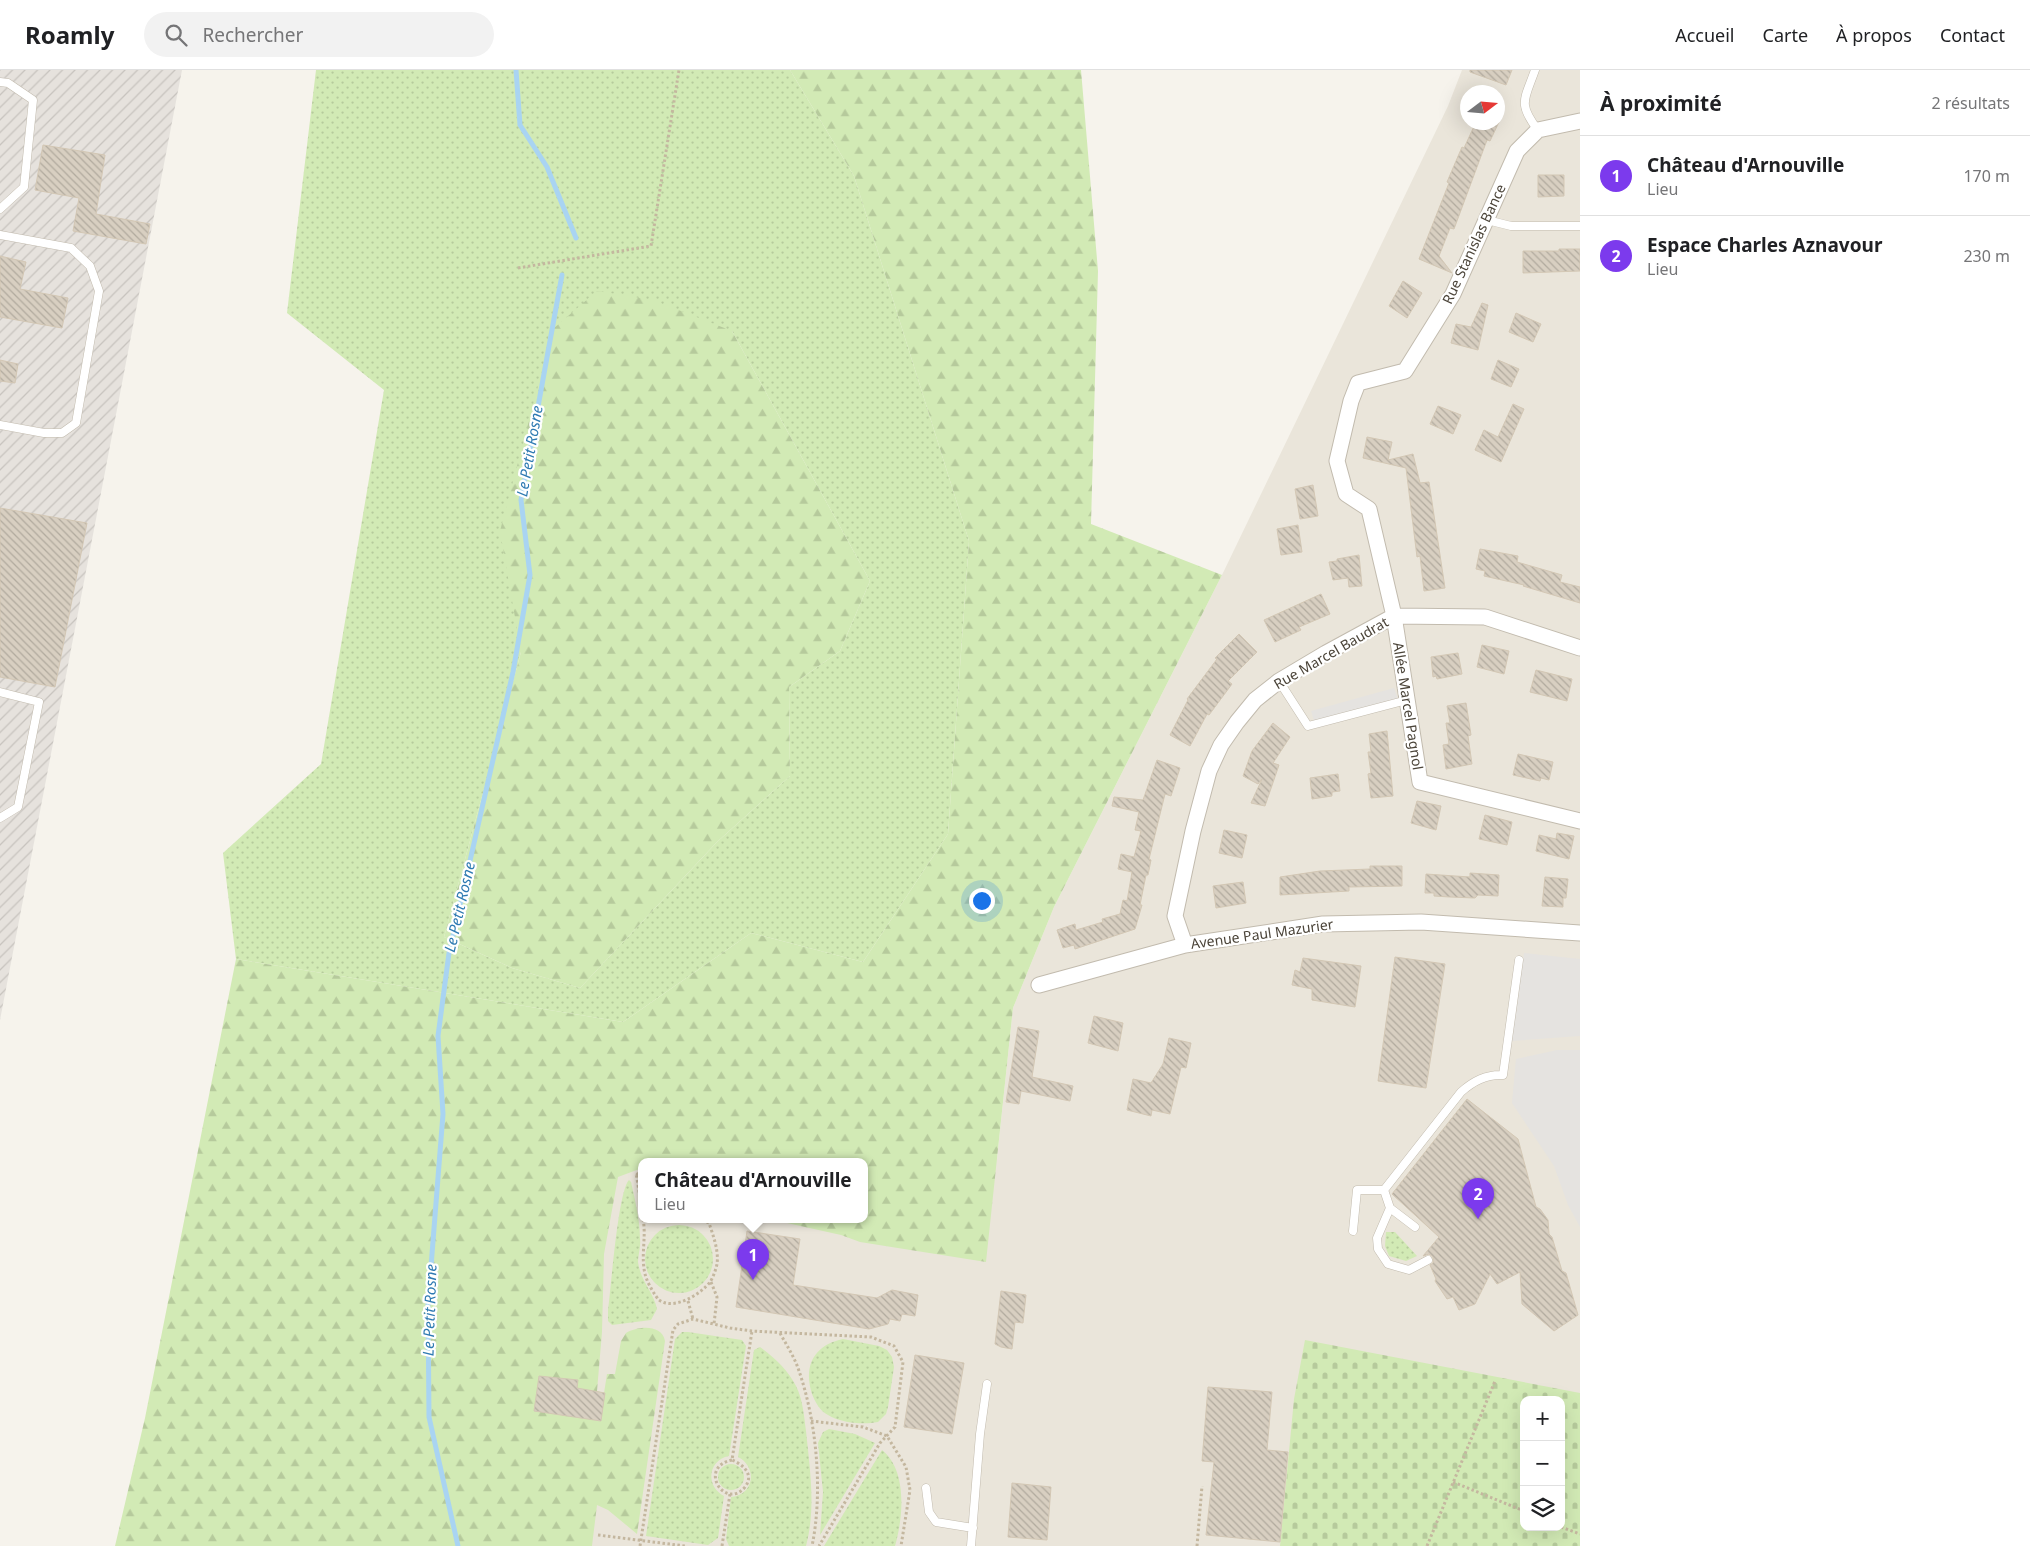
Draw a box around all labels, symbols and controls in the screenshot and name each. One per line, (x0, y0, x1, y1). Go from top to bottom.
search box (144, 12, 494, 57)
text: Roamly (25, 18, 114, 51)
icon: search (162, 21, 190, 49)
text: Rechercher (202, 22, 303, 48)
text: Accueil (1675, 23, 1735, 47)
text: Carte (1763, 23, 1808, 47)
text: À propos (1836, 23, 1912, 47)
text: Contact (1940, 23, 2005, 47)
north arrow (1460, 85, 1505, 130)
text: À proximité (1600, 89, 1722, 117)
text: 2 résultats (1932, 92, 2010, 114)
text: Château d'Arnouville (1647, 152, 1844, 178)
text: 1 (1611, 165, 1621, 187)
text: 170 m (1963, 165, 2010, 187)
text: Lieu (1647, 178, 1678, 200)
street label: Rue Stanislas Bance (1437, 181, 1510, 307)
text: Espace Charles Aznavour (1647, 232, 1882, 258)
text: 2 (1611, 245, 1621, 267)
text: 230 m (1963, 245, 2010, 267)
text: Lieu (1647, 258, 1678, 280)
water label: Le Petit Rosne (511, 403, 547, 498)
street label: Rue Marcel Baudrat (1270, 612, 1392, 693)
street label: Allée Marcel Pagnol (1389, 641, 1428, 771)
water label: Le Petit Rosne (439, 859, 479, 954)
your location (969, 888, 995, 914)
street label: Avenue Paul Mazurier (1189, 914, 1335, 953)
popup (638, 1158, 868, 1223)
text: Château d'Arnouville (654, 1167, 852, 1193)
pin: 2 (1462, 1178, 1494, 1219)
text: Lieu (654, 1193, 686, 1215)
pin: 1 (737, 1239, 769, 1280)
water label: Le Petit Rosne (417, 1263, 441, 1356)
map controls (1520, 1396, 1565, 1531)
button: + (1520, 1396, 1565, 1441)
button: − (1520, 1441, 1565, 1486)
button: layers (1520, 1486, 1565, 1531)

